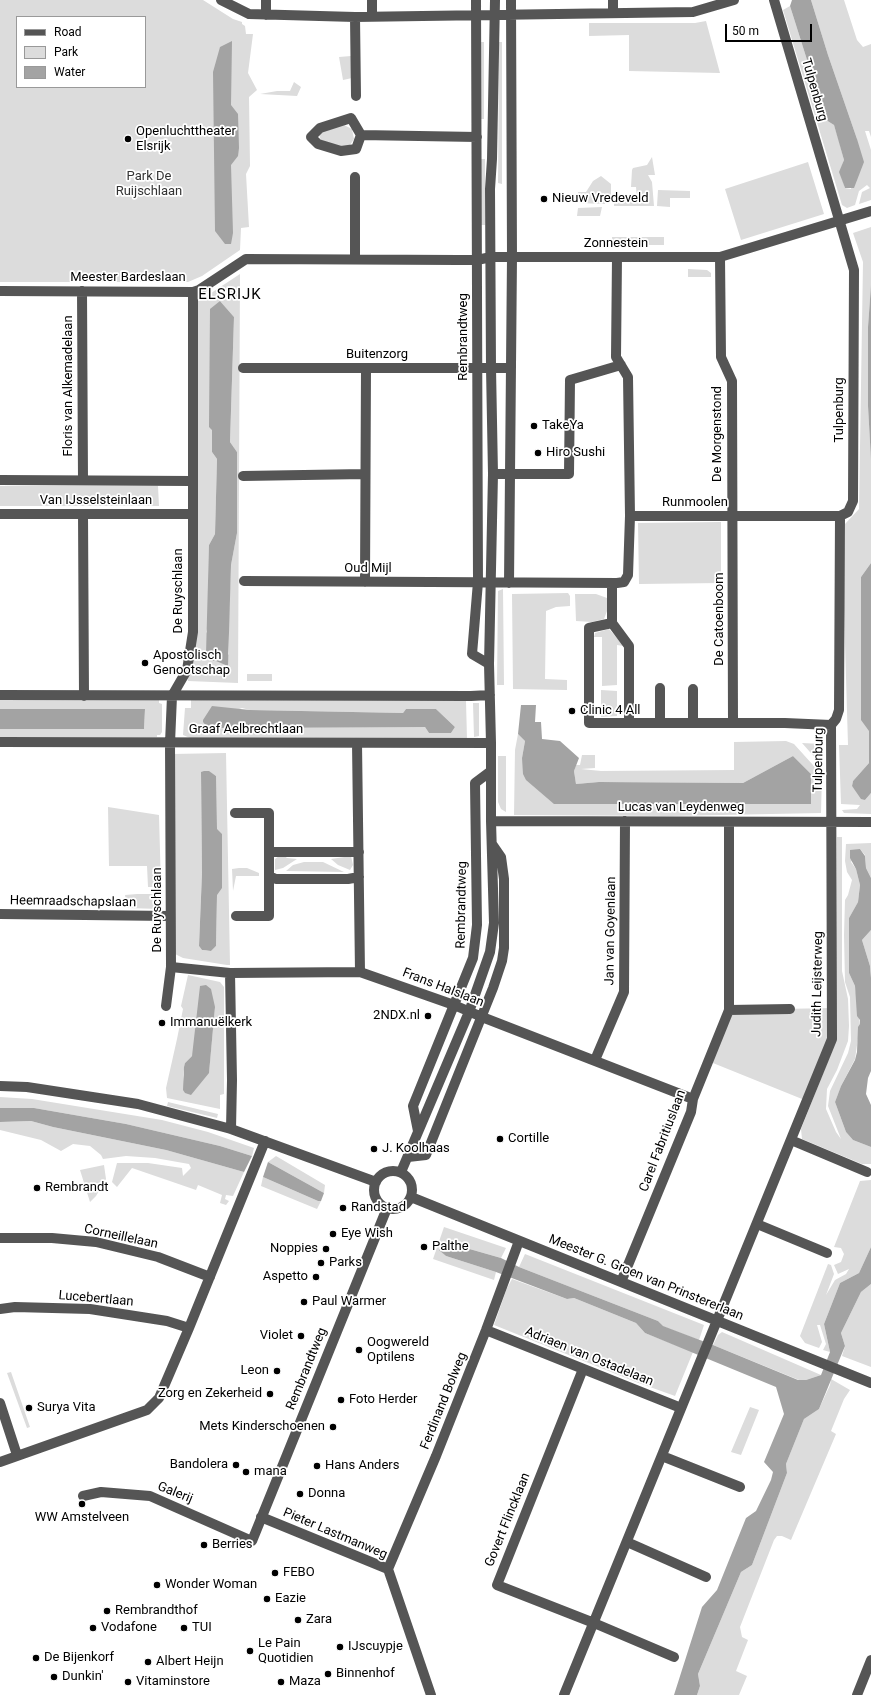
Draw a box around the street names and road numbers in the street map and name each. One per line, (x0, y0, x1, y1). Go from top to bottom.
street label: Tulpenburg (798, 57, 830, 123)
street label: Zonnestein (584, 236, 648, 252)
street label: Meester Bardeslaan (70, 270, 186, 286)
street label: Rembrandtweg (456, 293, 472, 381)
street label: Floris van Alkemadelaan (61, 315, 77, 457)
street label: Buitenzorg (346, 347, 408, 363)
street label: Tulpenburg (832, 378, 848, 442)
street label: De Morgenstond (710, 386, 726, 482)
street label: Van IJsselsteinlaan (40, 493, 152, 509)
street label: Runmoolen (662, 495, 728, 511)
street label: De Ruyschlaan (171, 548, 187, 634)
street label: Oud Mijl (344, 561, 392, 577)
street label: De Catoenboom (712, 572, 728, 666)
street label: Graaf Aelbrechtlaan (189, 722, 303, 738)
street label: Tulpenburg (811, 727, 827, 793)
street label: Lucas van Leydenweg (618, 800, 744, 816)
street label: Rembrandtweg (453, 861, 471, 949)
street label: De Ruyschlaan (150, 867, 166, 953)
street label: Jan van Goyenlaan (602, 876, 620, 986)
street label: Heemraadschapslaan (10, 893, 136, 911)
street label: Judith Leijsterweg (809, 931, 827, 1037)
street label: Frans Halslaan (400, 965, 486, 1011)
street label: Carel Fabritiuslaan (636, 1088, 690, 1194)
street label: Corneillelaan (83, 1222, 159, 1252)
street label: Meester G. Groen van Prinstererlaan (546, 1232, 746, 1324)
street label: Lucebertlaan (58, 1288, 134, 1310)
street label: Adriaen van Ostadelaan (523, 1324, 655, 1390)
street label: Rembrandtweg (283, 1325, 331, 1413)
street label: Ferdinand Bolweg (417, 1350, 471, 1452)
street label: Govert Flincklaan (482, 1471, 534, 1569)
street label: Galerij (155, 1479, 195, 1507)
street label: Pieter Lastmanweg (281, 1505, 389, 1563)

